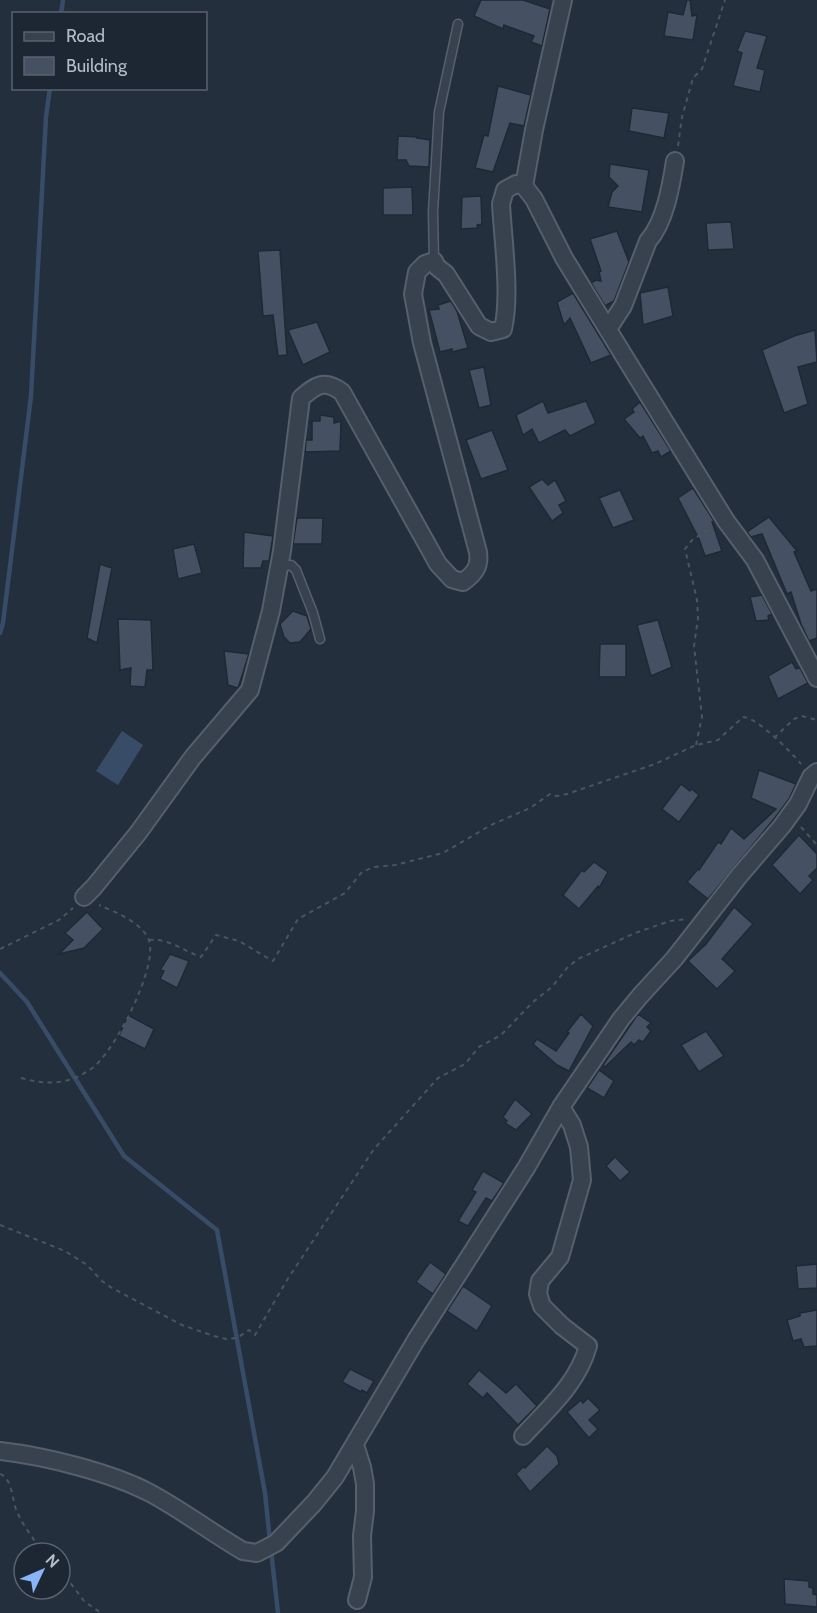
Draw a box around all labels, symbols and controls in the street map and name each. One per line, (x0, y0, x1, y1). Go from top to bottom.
legend (12, 12, 207, 90)
text: Road (66, 25, 105, 47)
text: Building (66, 55, 128, 77)
north arrow (12, 1541, 72, 1601)
text: N (42, 1550, 63, 1572)

